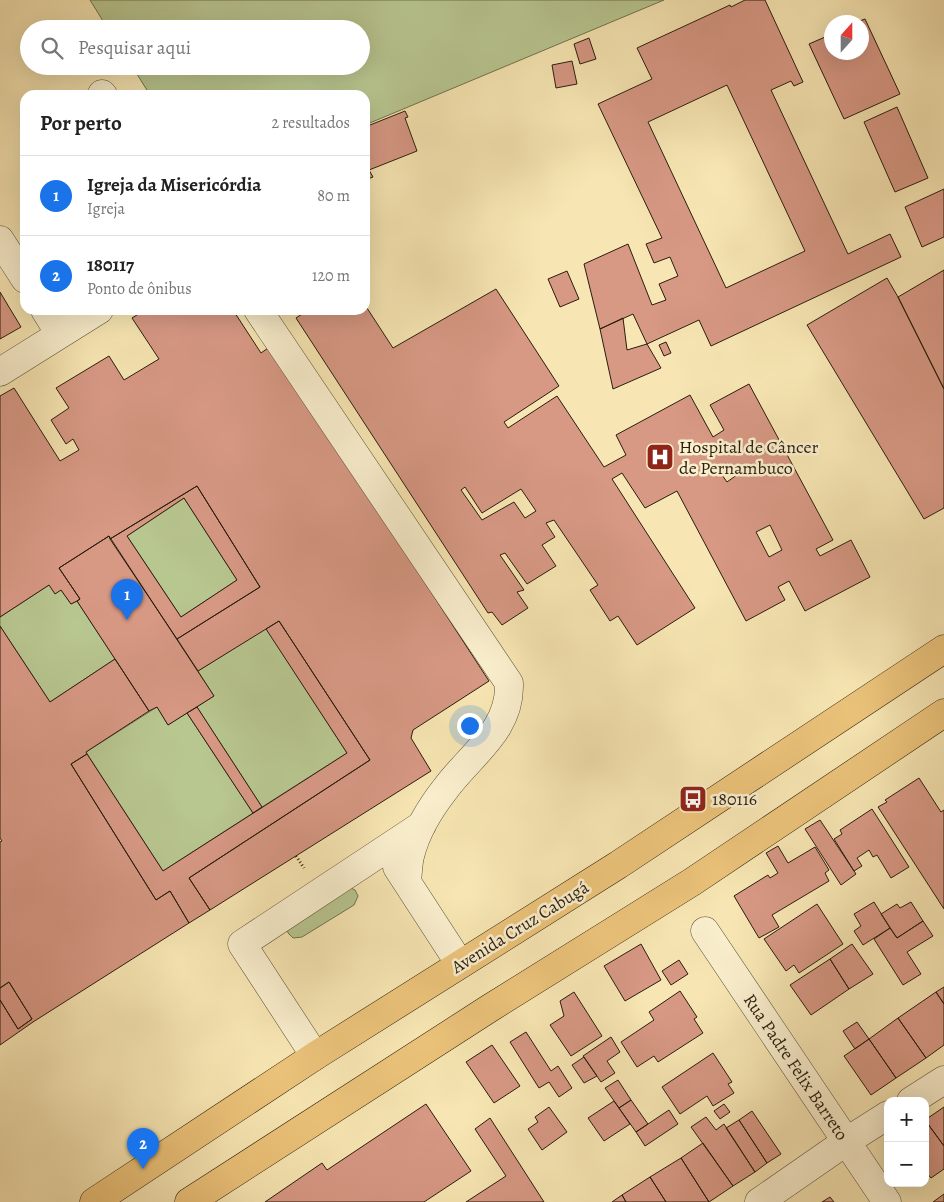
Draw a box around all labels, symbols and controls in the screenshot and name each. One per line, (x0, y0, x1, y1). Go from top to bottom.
north arrow (824, 15, 869, 60)
search box (20, 20, 370, 75)
icon: search (38, 34, 66, 62)
text: Pesquisar aqui (78, 35, 191, 61)
text: Por perto (40, 109, 122, 137)
text: 2 resultados (271, 112, 350, 134)
text: Igreja da Misericórdia (87, 172, 262, 198)
text: 1 (53, 185, 59, 207)
text: 80 m (317, 185, 350, 207)
text: Igreja (87, 198, 125, 220)
text: 180117 (87, 252, 134, 278)
text: 2 (52, 265, 60, 287)
text: 120 m (312, 265, 350, 287)
text: Ponto de ônibus (87, 278, 192, 300)
place label: Hospital de Câncer de Pernambuco (679, 435, 819, 480)
hospital icon: Hospital de Câncer de Pernambuco (645, 442, 675, 472)
pin: 1 (111, 579, 143, 620)
your location (457, 713, 483, 739)
bus stop icon: 180116 (678, 784, 708, 814)
place label: 180116 (712, 787, 757, 811)
street label: Avenida Cruz Cabugá (446, 875, 594, 979)
street label: Rua Padre Felix Barreto (738, 989, 854, 1145)
map controls (884, 1097, 929, 1187)
button: + (884, 1097, 929, 1142)
pin: 2 (127, 1128, 159, 1169)
button: − (884, 1142, 929, 1187)

